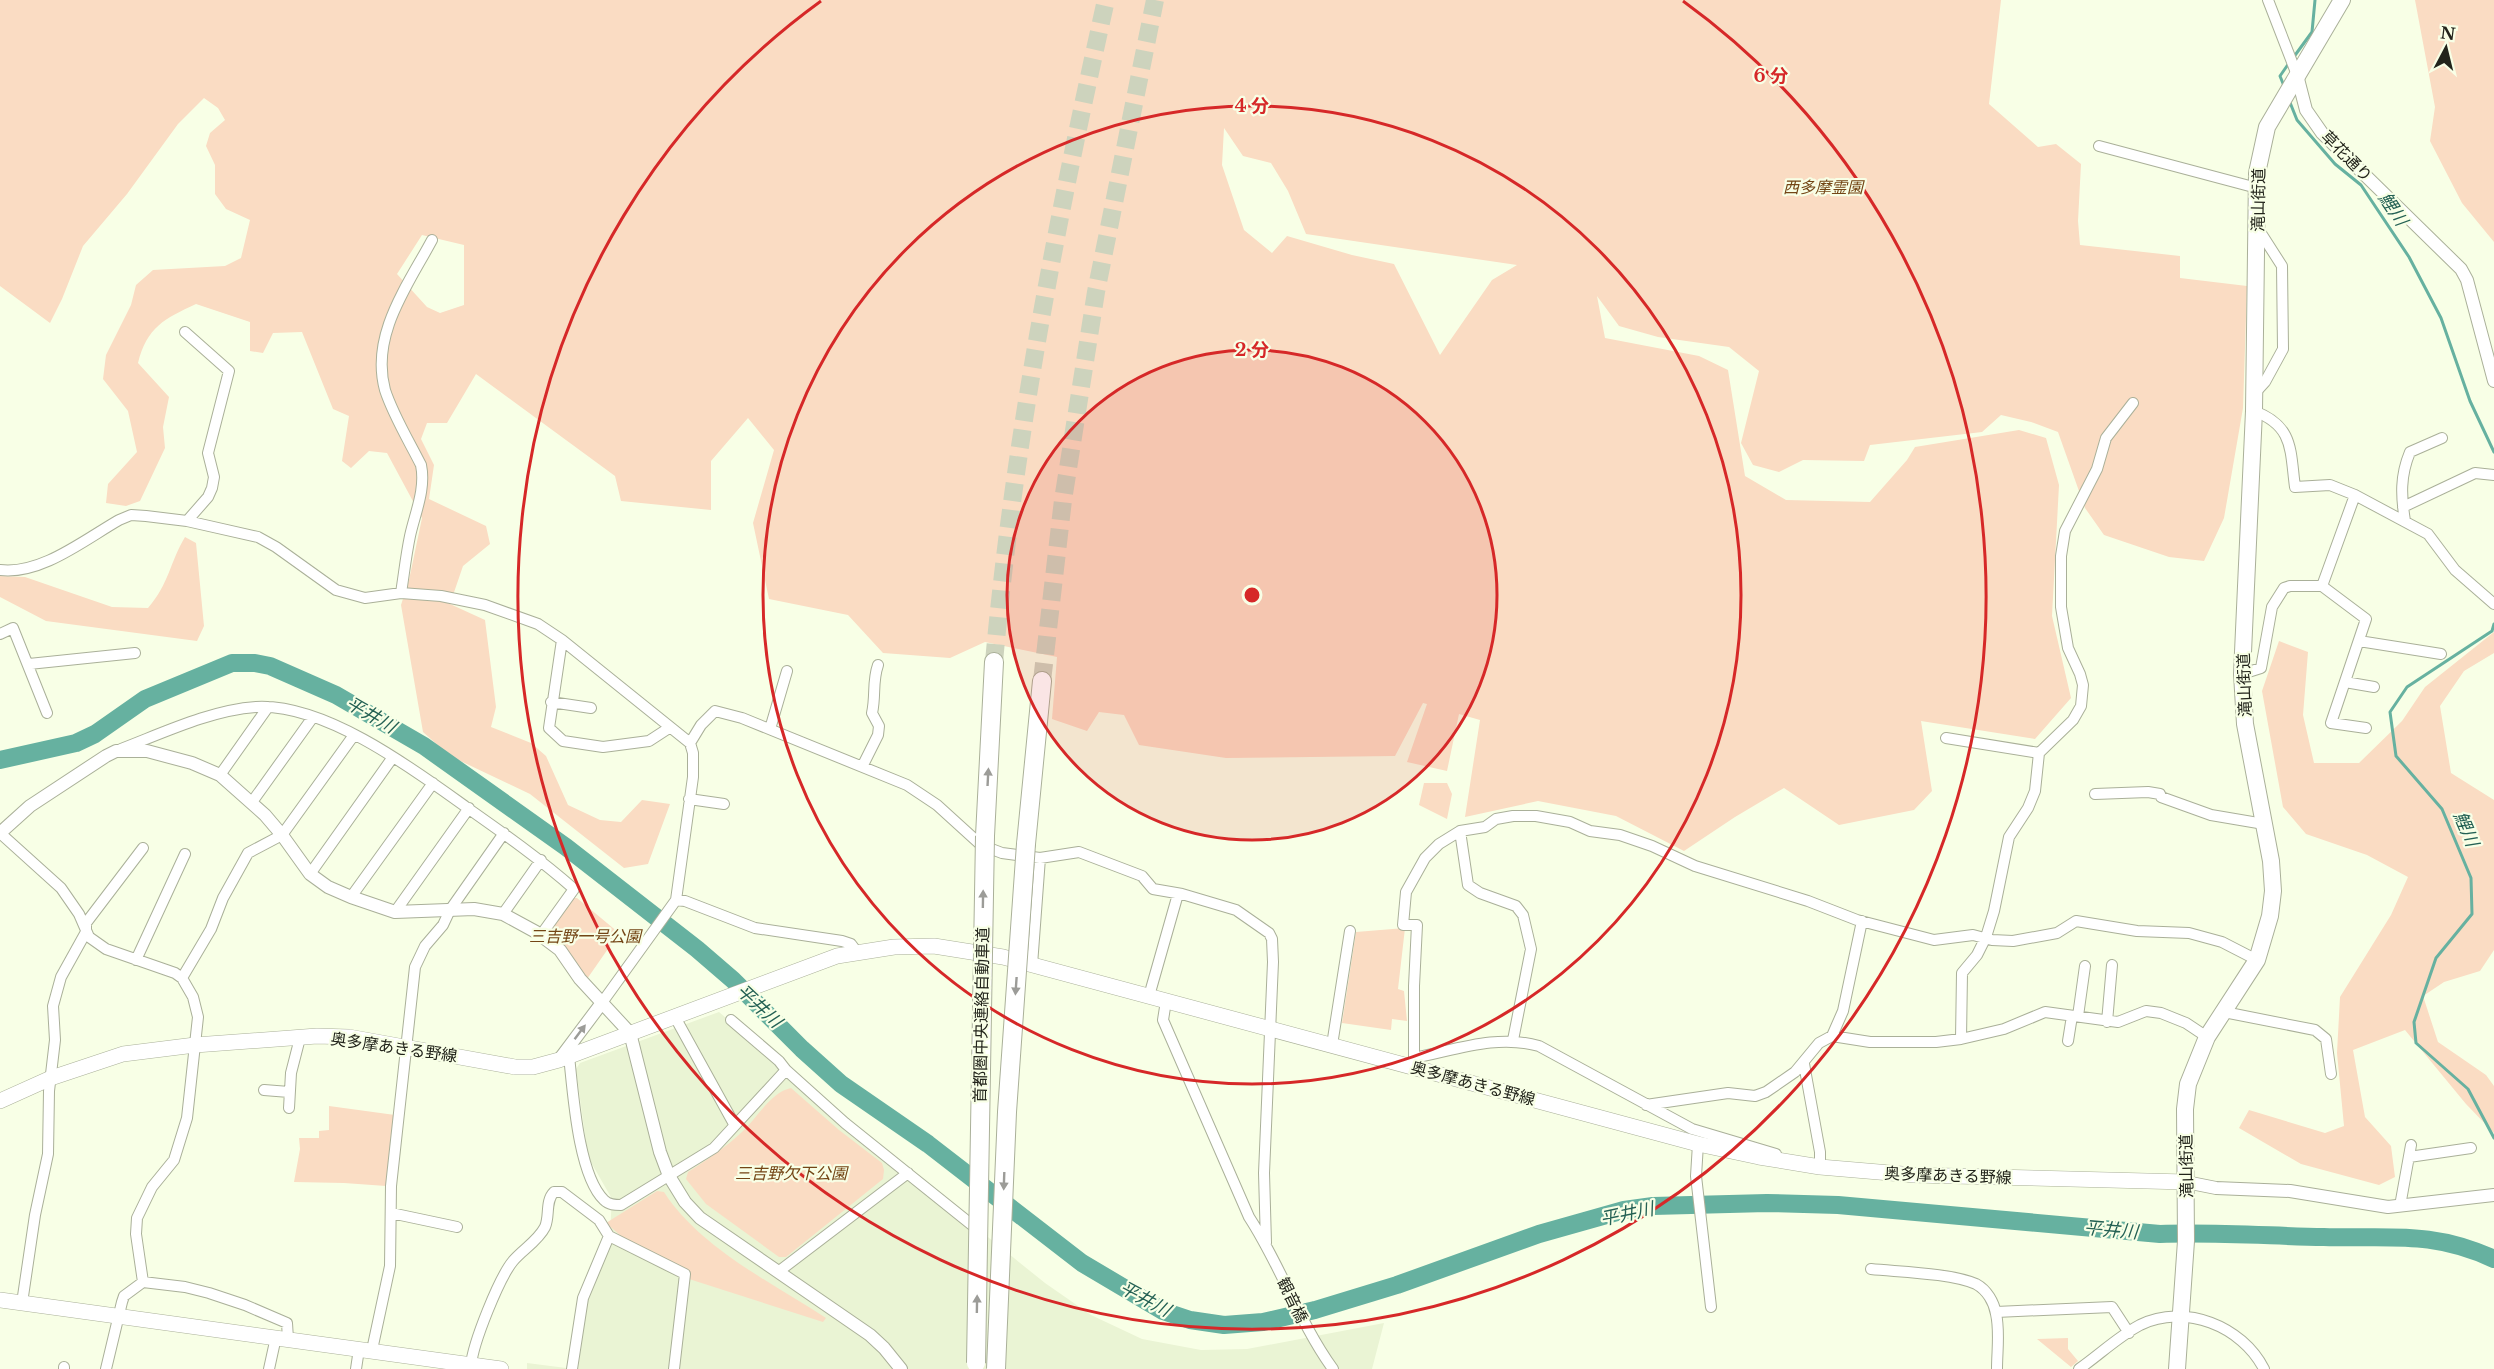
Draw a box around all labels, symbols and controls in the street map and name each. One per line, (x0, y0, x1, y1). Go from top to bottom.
north arrow (2416, 18, 2476, 78)
text: N (2439, 22, 2457, 44)
text: 6 分 (1754, 65, 1788, 87)
text: 4 分 (1235, 95, 1269, 117)
street label: 草花通り (2317, 126, 2377, 186)
street label: 滝山街道 (2247, 168, 2269, 232)
park label: 西多摩霊園 (1783, 177, 1865, 197)
water label: 鯉川 (2374, 188, 2413, 232)
text: 2 分 (1235, 339, 1269, 361)
centre of rings (1242, 585, 1262, 605)
street label: 滝山街道 (2233, 653, 2255, 717)
water label: 平井川 (342, 692, 402, 739)
one-way arrow (983, 768, 992, 787)
water label: 鯉川 (2449, 808, 2484, 852)
one-way arrow (978, 890, 988, 909)
park label: 三吉野一号公園 (529, 926, 643, 946)
street label: 首都圏中央連絡自動車道 (969, 927, 993, 1103)
one-way arrow (1011, 977, 1020, 996)
water label: 平井川 (732, 980, 788, 1034)
one-way arrow (574, 1024, 586, 1040)
street label: 奥多摩あきる野線 (329, 1028, 459, 1066)
street label: 奥多摩あきる野線 (1409, 1057, 1537, 1109)
street label: 滝山街道 (2175, 1134, 2197, 1198)
park label: 三吉野欠下公園 (735, 1163, 849, 1183)
street label: 奥多摩あきる野線 (1884, 1163, 2012, 1187)
one-way arrow (999, 1171, 1008, 1190)
water label: 平井川 (1598, 1197, 1658, 1230)
water label: 平井川 (2083, 1217, 2141, 1243)
street label: 観音橋 (1273, 1274, 1313, 1326)
water label: 平井川 (1116, 1277, 1176, 1322)
one-way arrow (972, 1295, 982, 1314)

